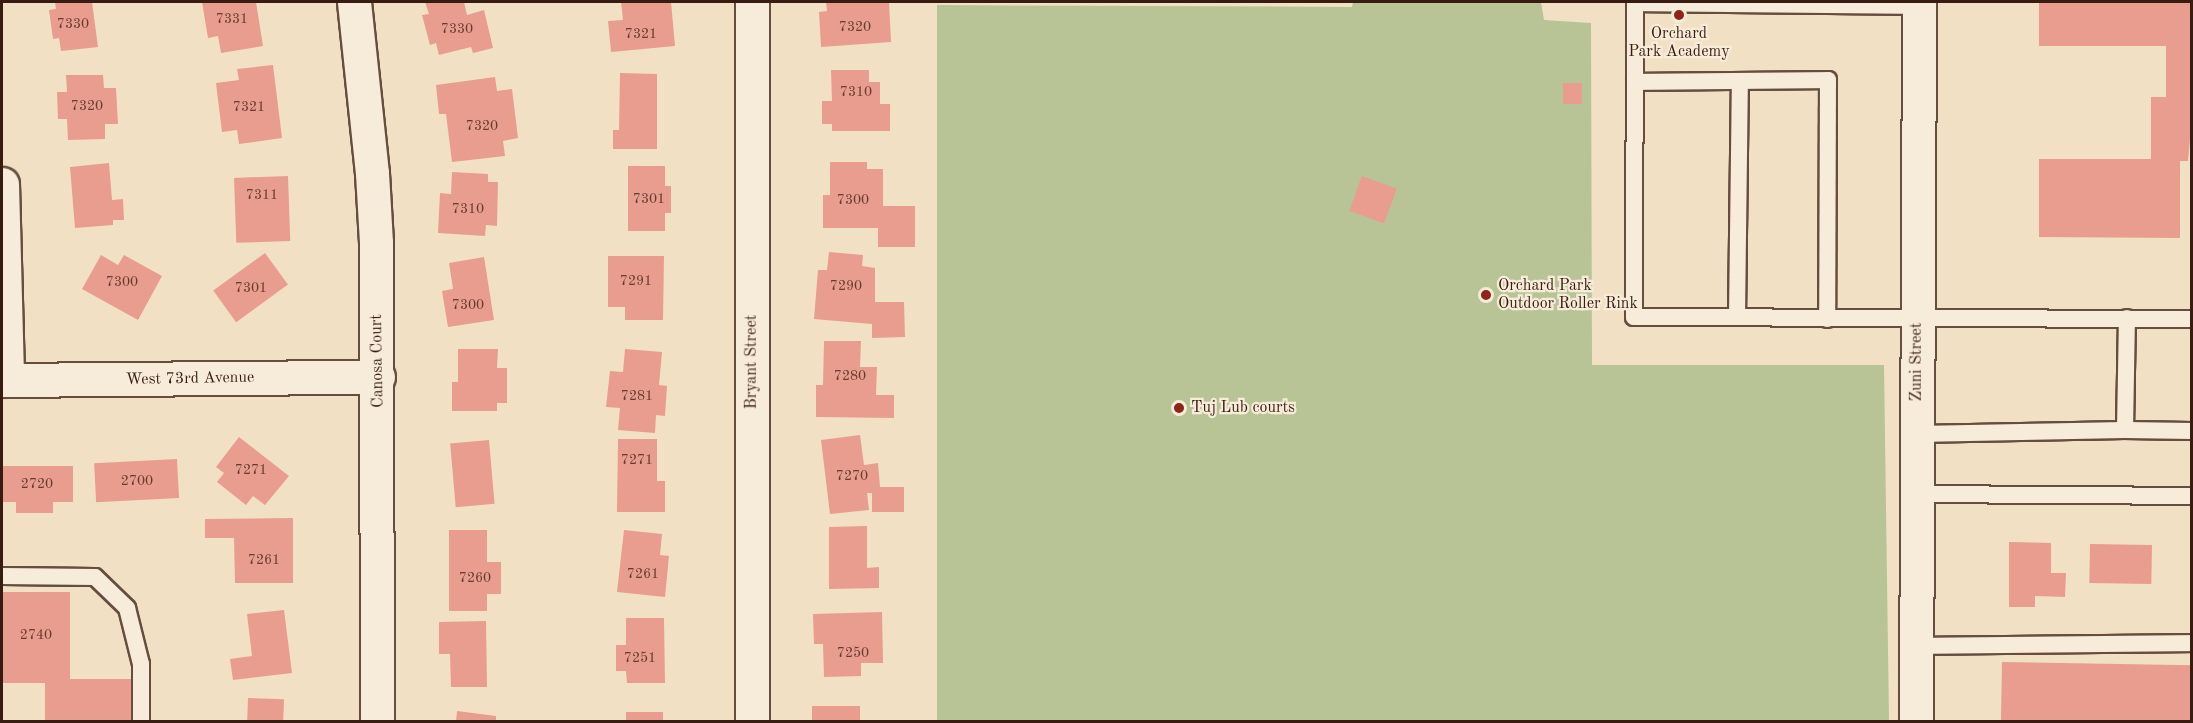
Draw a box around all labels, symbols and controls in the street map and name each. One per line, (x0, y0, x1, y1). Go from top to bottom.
marker: Orchard Park Academy (1672, 8, 1686, 22)
house number: 7331 (216, 11, 248, 27)
house number: 7330 (57, 16, 89, 32)
house number: 7320 (839, 19, 871, 35)
house number: 7330 (441, 21, 473, 37)
place label: Orchard Park Academy (1628, 24, 1730, 62)
house number: 7321 (625, 26, 657, 42)
house number: 7310 (840, 84, 872, 100)
house number: 7320 (71, 98, 103, 114)
house number: 7321 (233, 99, 265, 115)
house number: 7320 (466, 118, 498, 134)
house number: 7311 (246, 187, 278, 203)
house number: 7301 (633, 191, 665, 207)
house number: 7300 (837, 192, 869, 208)
house number: 7310 (452, 201, 484, 217)
house number: 7291 (620, 273, 652, 289)
house number: 7300 (106, 274, 138, 290)
place label: Orchard Park Outdoor Roller Rink (1498, 276, 1638, 314)
house number: 7290 (830, 278, 862, 294)
house number: 7301 (235, 280, 267, 296)
marker: Orchard Park Outdoor Roller Rink (1479, 288, 1493, 302)
house number: 7300 (452, 297, 484, 313)
street label: Canosa Court (368, 314, 388, 408)
street label: Bryant Street (742, 315, 762, 409)
street label: Zuni Street (1907, 323, 1927, 401)
street label: West 73rd Avenue (125, 368, 255, 390)
house number: 7280 (834, 368, 866, 384)
house number: 7281 (621, 388, 653, 404)
place label: Tuj Lub courts (1191, 398, 1295, 418)
marker: Tuj Lub courts (1172, 401, 1186, 415)
house number: 7271 (621, 452, 653, 468)
house number: 7271 (235, 462, 267, 478)
house number: 7270 (836, 468, 868, 484)
house number: 2700 (121, 473, 153, 489)
house number: 2720 (21, 476, 53, 492)
house number: 7261 (248, 552, 280, 568)
house number: 7261 (627, 566, 659, 582)
house number: 7260 (459, 570, 491, 586)
house number: 2740 (20, 627, 52, 643)
house number: 7250 (837, 645, 869, 661)
house number: 7251 (624, 650, 656, 666)

